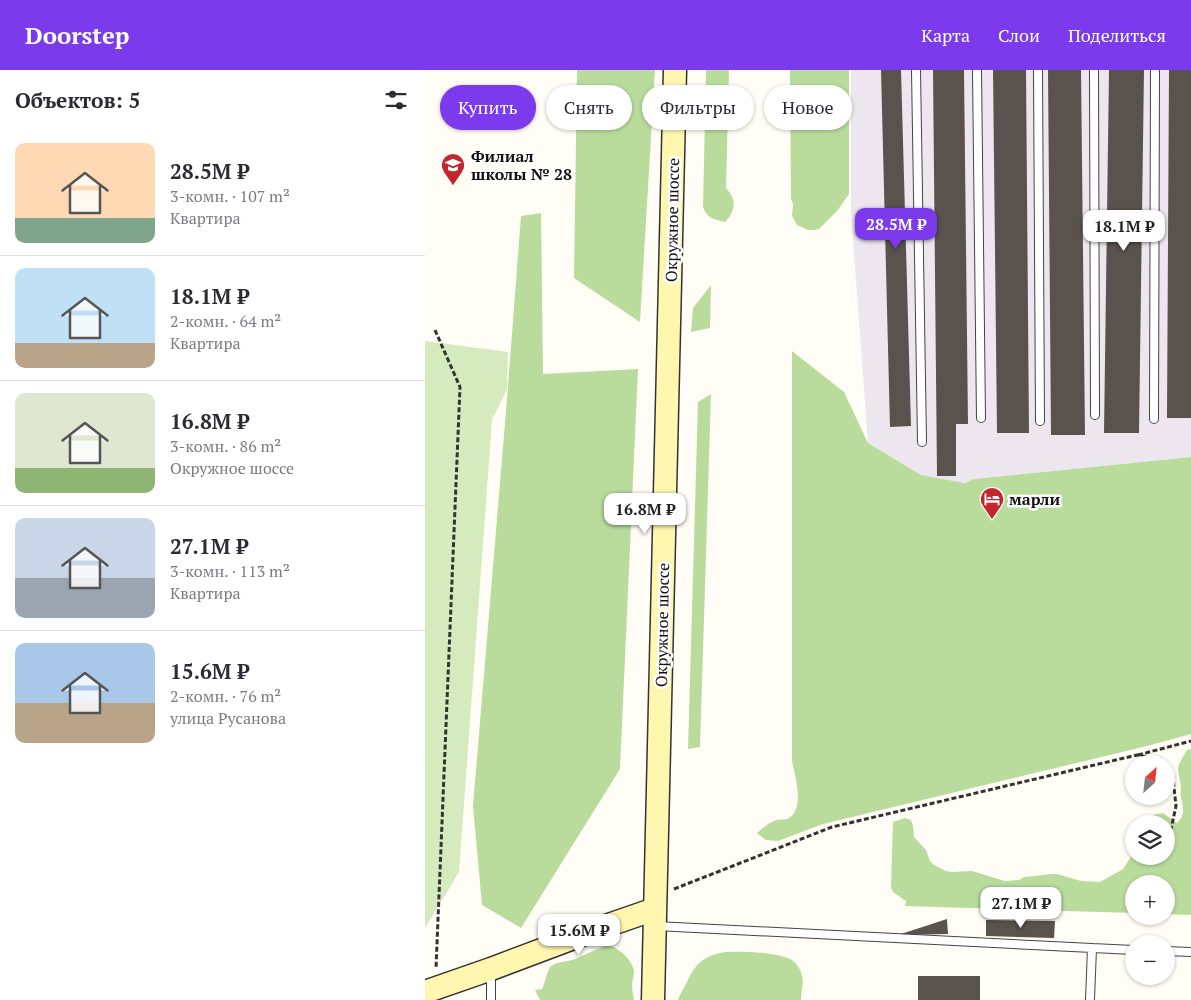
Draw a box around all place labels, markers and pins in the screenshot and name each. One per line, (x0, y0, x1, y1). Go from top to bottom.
place label: Филиал школы № 28 (471, 145, 572, 185)
school or university icon: Филиал школы № 28 (440, 152, 466, 186)
pin: 28.5M ₽ (850, 208, 942, 250)
pin: 18.1M ₽ (1078, 210, 1170, 252)
hotel icon: марли (979, 486, 1005, 520)
place label: марли (1009, 488, 1061, 510)
pin: 16.8M ₽ (599, 492, 691, 535)
pin: 27.1M ₽ (975, 886, 1067, 929)
pin: 15.6M ₽ (533, 914, 625, 956)

